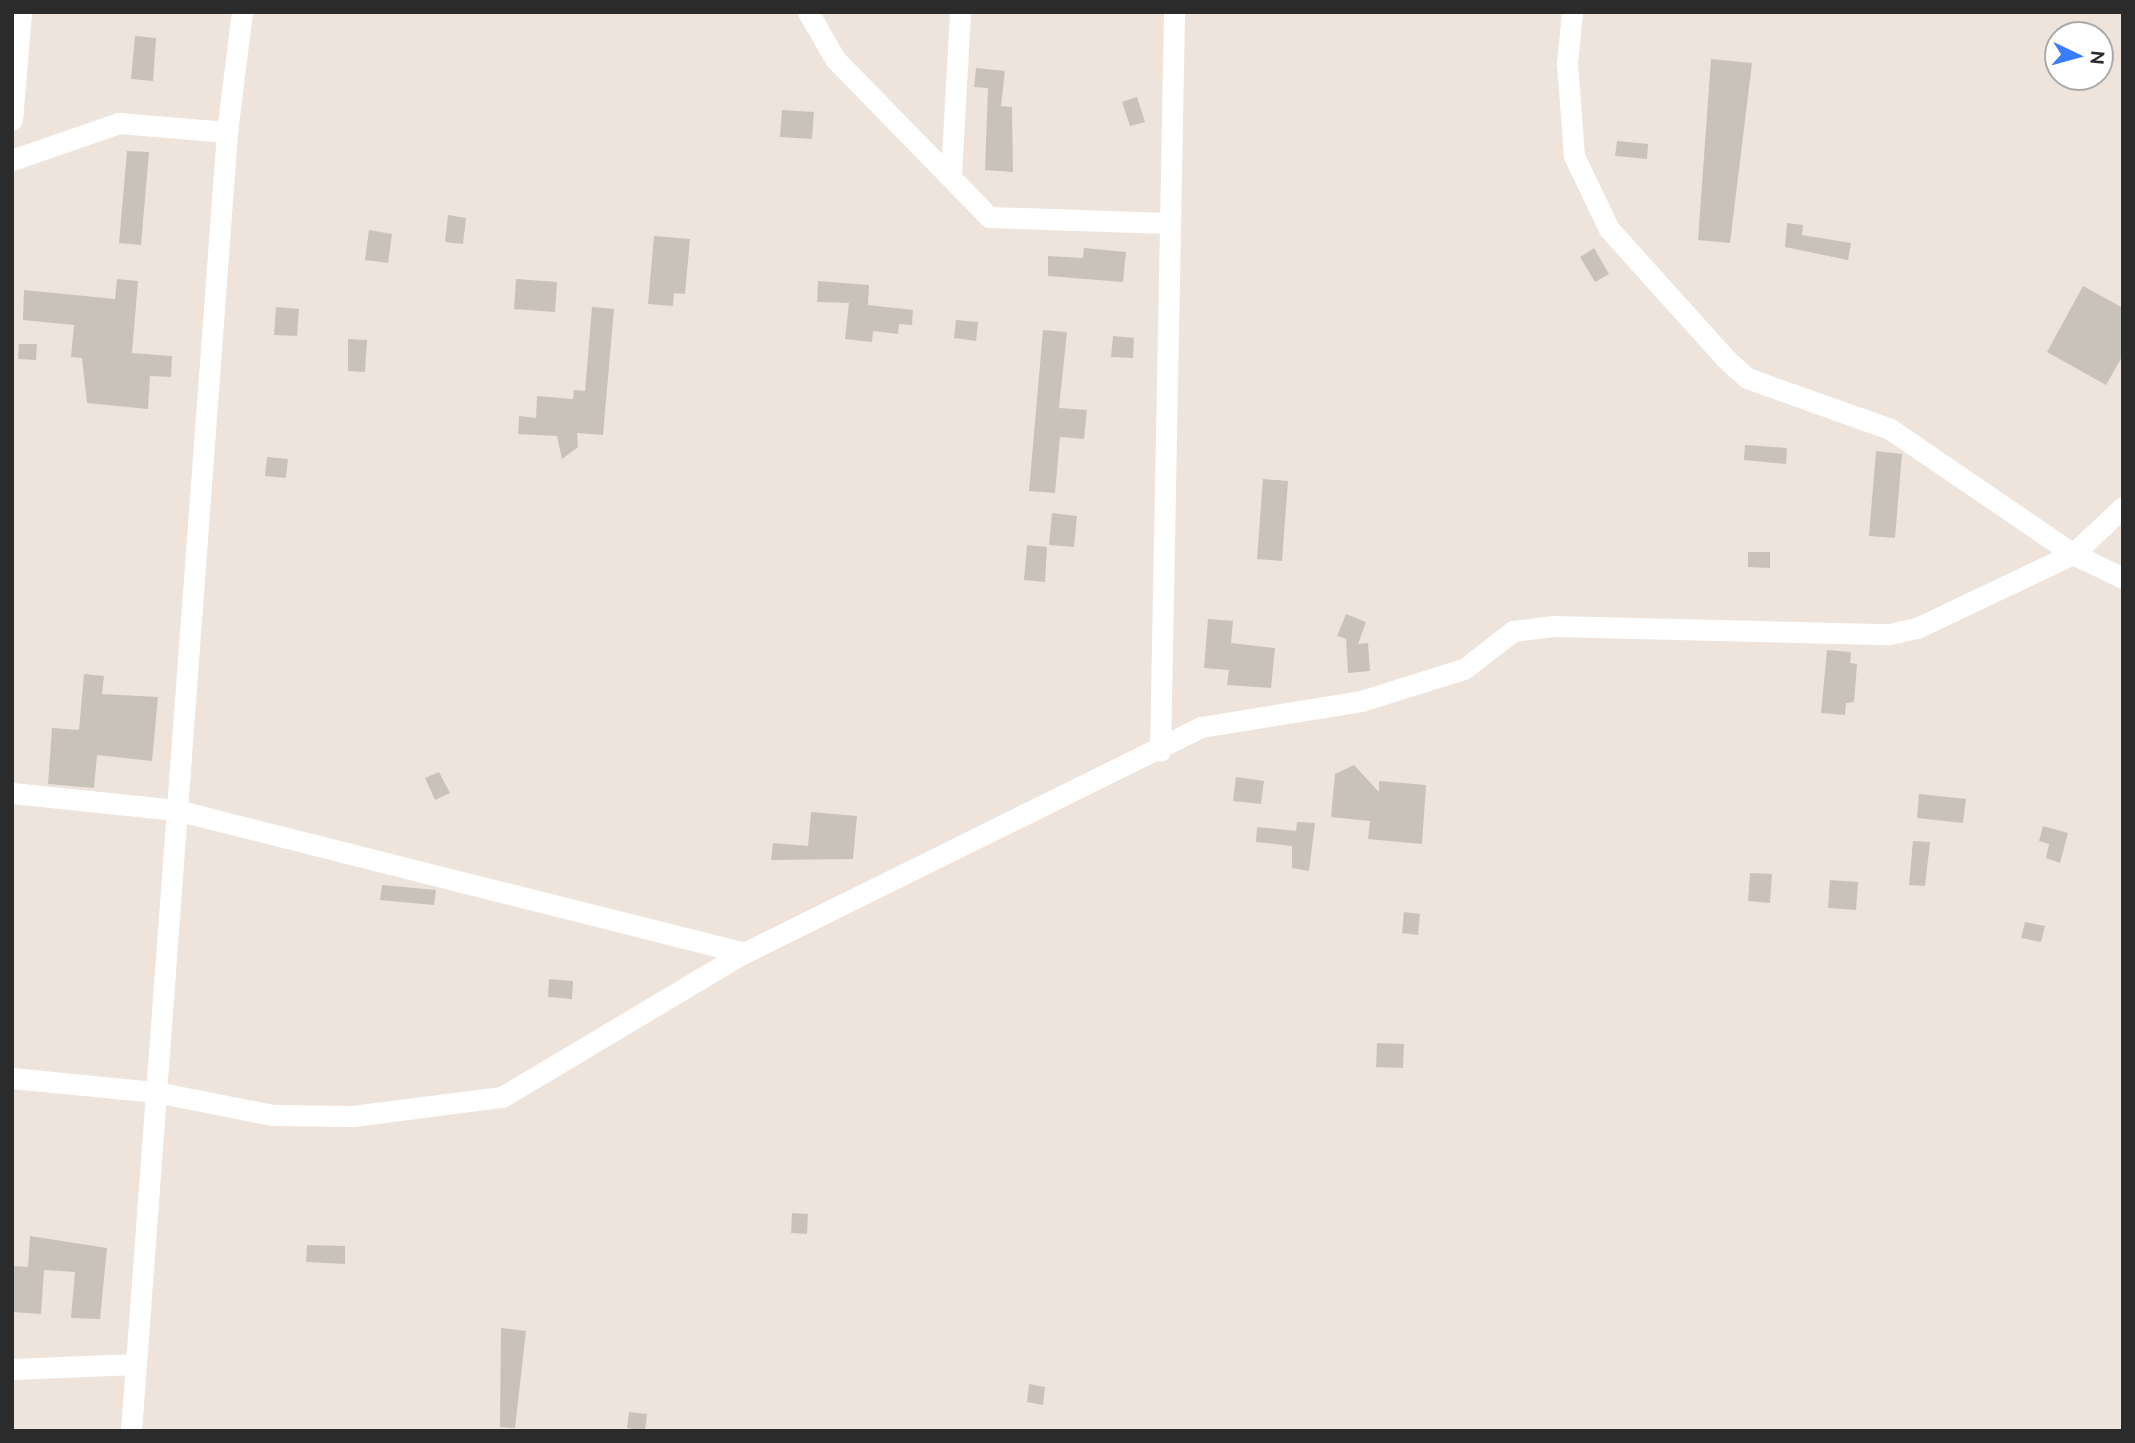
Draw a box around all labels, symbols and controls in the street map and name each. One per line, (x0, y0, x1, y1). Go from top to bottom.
north arrow (2044, 21, 2114, 91)
text: N (2086, 50, 2110, 66)

